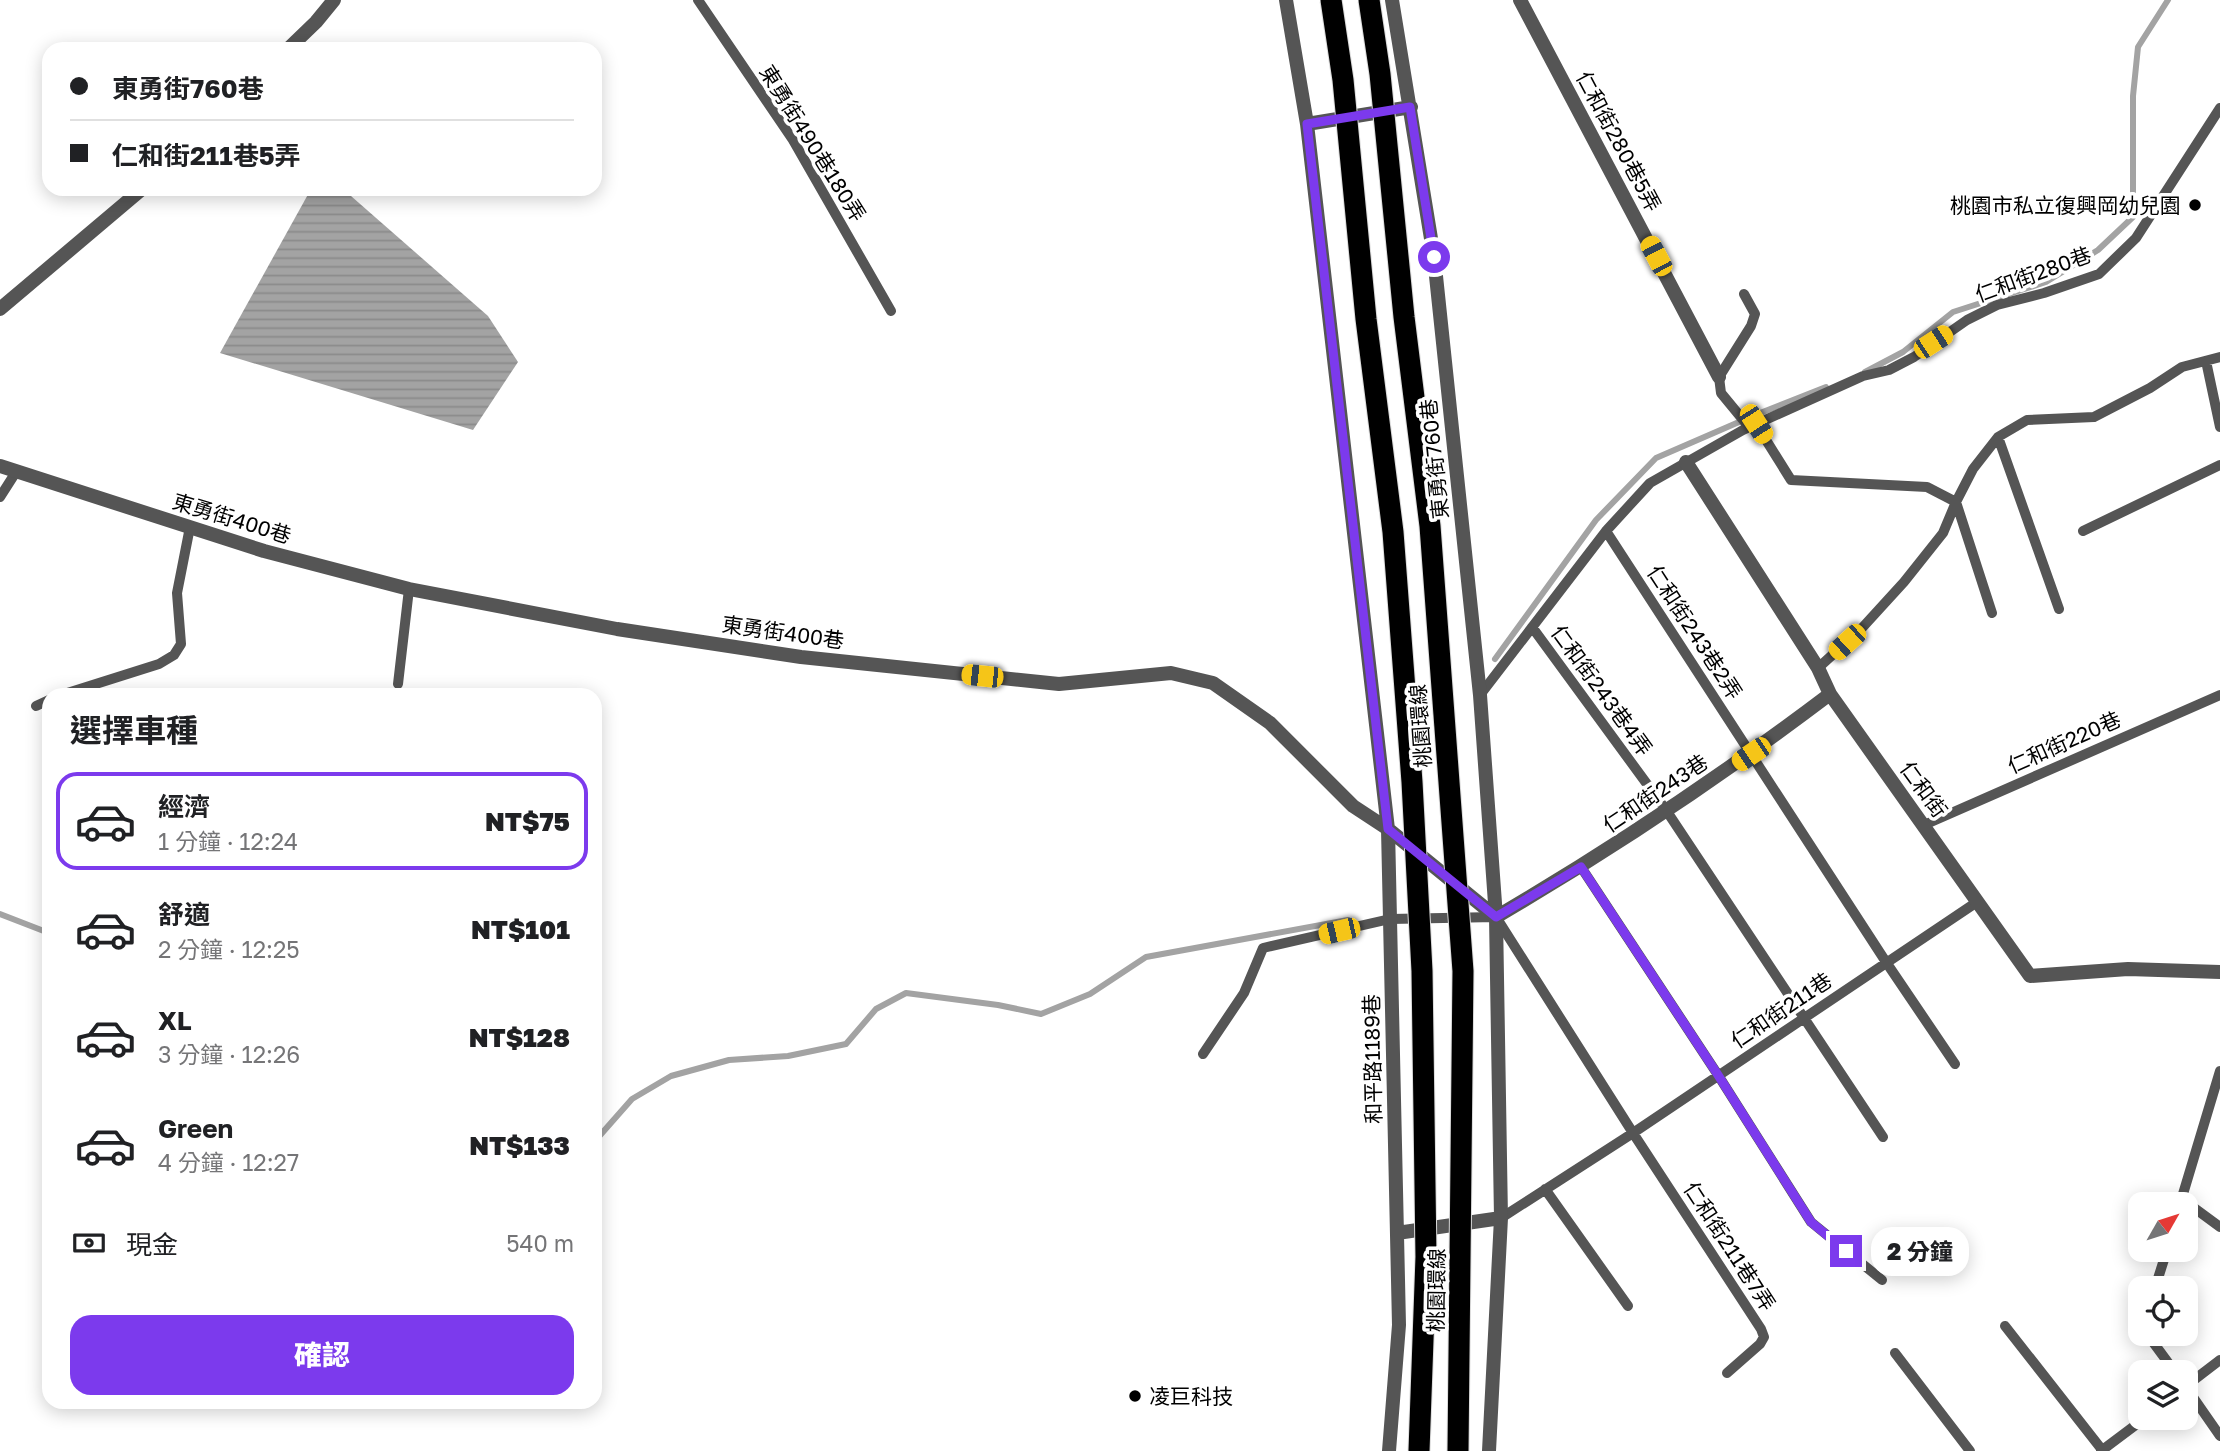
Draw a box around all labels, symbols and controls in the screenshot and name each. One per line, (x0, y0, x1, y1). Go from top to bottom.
street label: 東勇街490巷180弄 (754, 60, 872, 226)
street label: 仁和街280巷5弄 (1571, 66, 1667, 216)
text: 東勇街760巷 (112, 73, 264, 104)
text: 仁和街211巷5弄 (112, 140, 301, 171)
place label: 桃園市私立復興岡幼兒園 (1950, 192, 2181, 218)
marker: 桃園市私立復興岡幼兒園 (2187, 197, 2203, 213)
car (1637, 233, 1676, 279)
route start (1418, 241, 1450, 273)
street label: 仁和街280巷 (1971, 241, 2095, 307)
car (1910, 322, 1957, 362)
street label: 東勇街760巷 (1415, 398, 1453, 520)
car (1736, 401, 1777, 447)
street label: 東勇街400巷 (169, 488, 295, 548)
street label: 仁和街243巷2弄 (1642, 560, 1748, 704)
street label: 東勇街400巷 (720, 611, 846, 653)
street label: 仁和街243巷4弄 (1546, 620, 1658, 760)
car (1825, 620, 1870, 664)
car (961, 663, 1004, 689)
street label: 桃園環線 (1404, 683, 1436, 769)
street label: 仁和街220巷 (2003, 705, 2125, 779)
text: 選擇車種 (70, 711, 198, 749)
car (1728, 734, 1775, 774)
street label: 仁和街243巷 (1597, 748, 1713, 838)
street label: 仁和街 (1895, 756, 1953, 822)
icon: car (74, 790, 137, 853)
text: 經濟 (158, 791, 210, 822)
text: NT$75 (485, 806, 570, 837)
text: 1 分鐘 · 12:24 (158, 827, 298, 855)
icon: car (74, 898, 137, 961)
text: 舒適 (158, 899, 210, 930)
text: NT$101 (471, 914, 570, 945)
car (1317, 916, 1362, 946)
text: 2 分鐘 · 12:25 (158, 935, 300, 963)
street label: 仁和街211巷 (1725, 967, 1837, 1053)
street label: 和平路1189巷 (1358, 994, 1386, 1124)
text: XL (158, 1005, 192, 1036)
icon: car (74, 1006, 137, 1069)
text: NT$128 (469, 1022, 570, 1053)
text: 3 分鐘 · 12:26 (158, 1040, 300, 1068)
text: Green (158, 1113, 233, 1144)
icon: car (74, 1114, 137, 1177)
text: NT$133 (469, 1130, 570, 1161)
text: 4 分鐘 · 12:27 (158, 1148, 299, 1176)
street label: 仁和街211巷7弄 (1679, 1177, 1781, 1315)
north arrow (2128, 1192, 2198, 1262)
map controls (2128, 1192, 2198, 1430)
icon: cash (70, 1224, 108, 1262)
callout: 2 分鐘 (1870, 1226, 1968, 1276)
text: 現金 (126, 1229, 178, 1260)
text: 540 m (506, 1229, 574, 1257)
route end (1830, 1235, 1862, 1267)
text: 2 分鐘 (1887, 1237, 1953, 1265)
street label: 桃園環線 (1422, 1248, 1450, 1332)
button: locate (2128, 1276, 2198, 1346)
button: 確認 (70, 1315, 574, 1395)
button: layers (2128, 1360, 2198, 1430)
place label: 凌巨科技 (1149, 1383, 1233, 1409)
marker: 凌巨科技 (1127, 1388, 1143, 1404)

